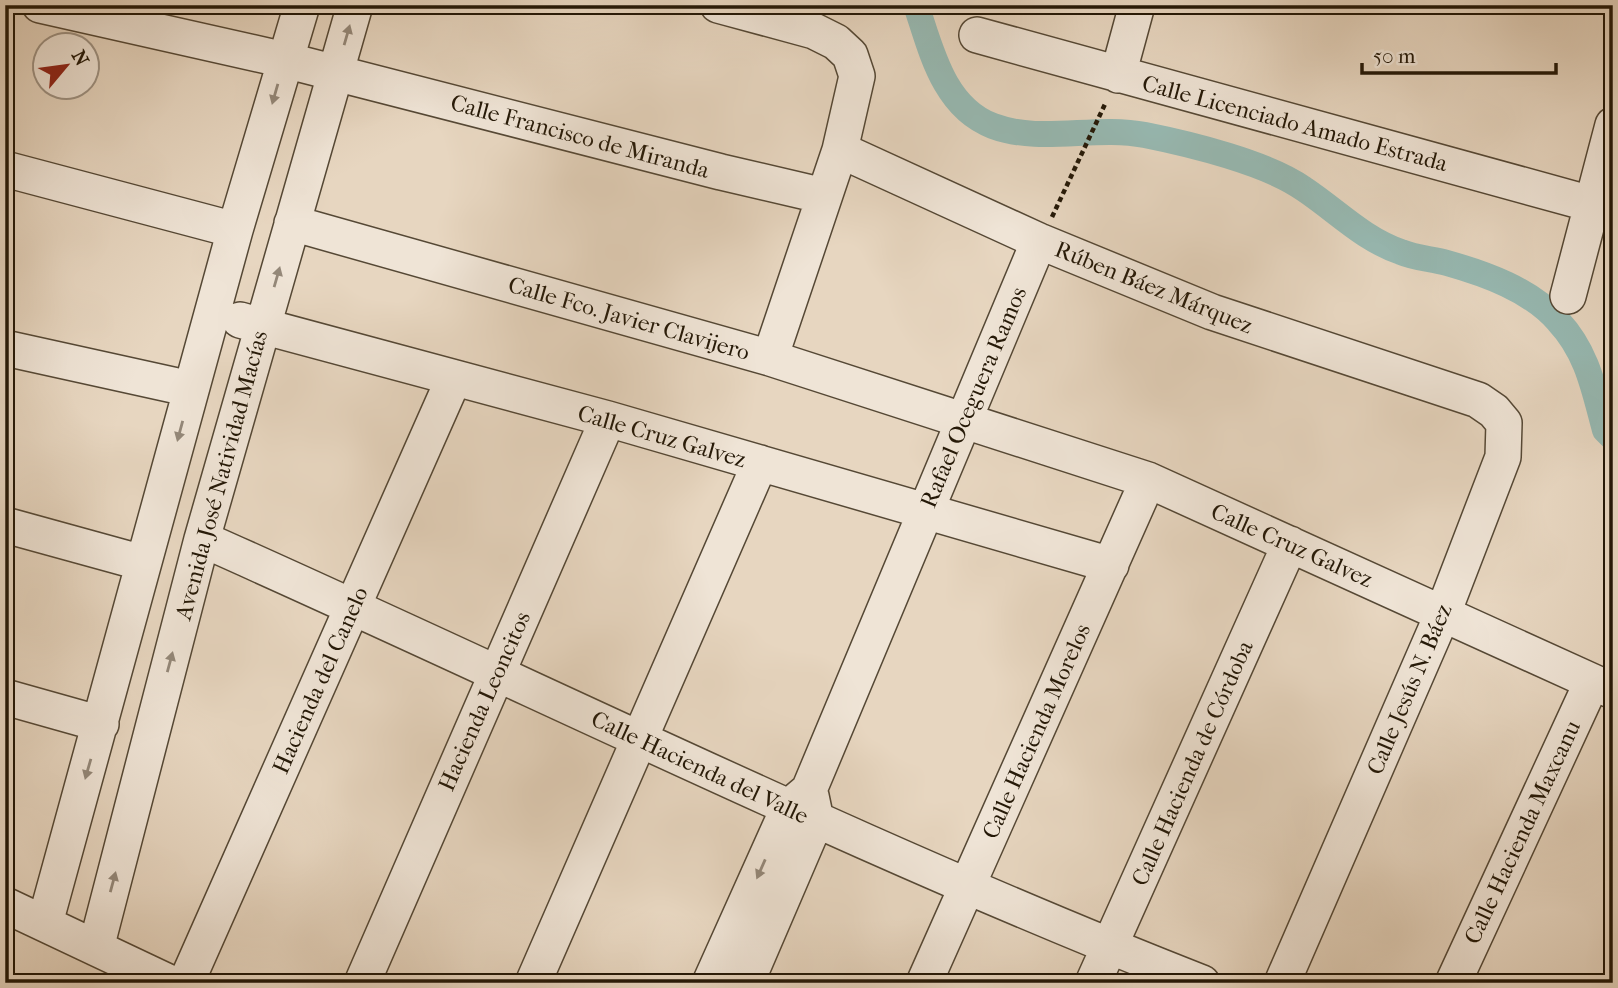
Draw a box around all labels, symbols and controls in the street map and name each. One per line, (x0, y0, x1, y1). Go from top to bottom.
one-way arrow (342, 24, 353, 46)
north arrow (32, 32, 102, 102)
scale bar (1362, 32, 1557, 76)
text: 50 m (1373, 44, 1416, 68)
text: N (67, 47, 93, 70)
street label: Calle Licenciado Amado Estrada (1139, 70, 1451, 177)
one-way arrow (269, 84, 279, 105)
street label: Calle Francisco de Miranda (448, 89, 712, 184)
street label: Rúben Báez Márquez (1051, 235, 1257, 339)
one-way arrow (272, 266, 282, 287)
street label: Calle Fco. Javier Clavijero (505, 271, 753, 366)
street label: Rafael Oceguera Ramos (915, 283, 1032, 512)
street label: Avenida José Natividad Macías (170, 328, 273, 624)
street label: Calle Cruz Galvez (575, 400, 749, 473)
one-way arrow (174, 421, 184, 442)
street label: Calle Cruz Galvez (1207, 498, 1377, 593)
street label: Hacienda del Canelo (267, 582, 374, 778)
street label: Calle Jesús N. Báez (1361, 600, 1458, 779)
street label: Hacienda Leoncitos (433, 607, 536, 795)
street label: Calle Hacienda Morelos (977, 619, 1096, 843)
street label: Calle Hacienda de Córdoba (1126, 636, 1259, 890)
one-way arrow (165, 650, 176, 672)
street label: Calle Hacienda del Valle (587, 705, 813, 830)
street label: Calle Hacienda Maxcanu (1459, 716, 1586, 948)
one-way arrow (82, 758, 93, 780)
one-way arrow (755, 859, 767, 879)
one-way arrow (108, 871, 119, 893)

